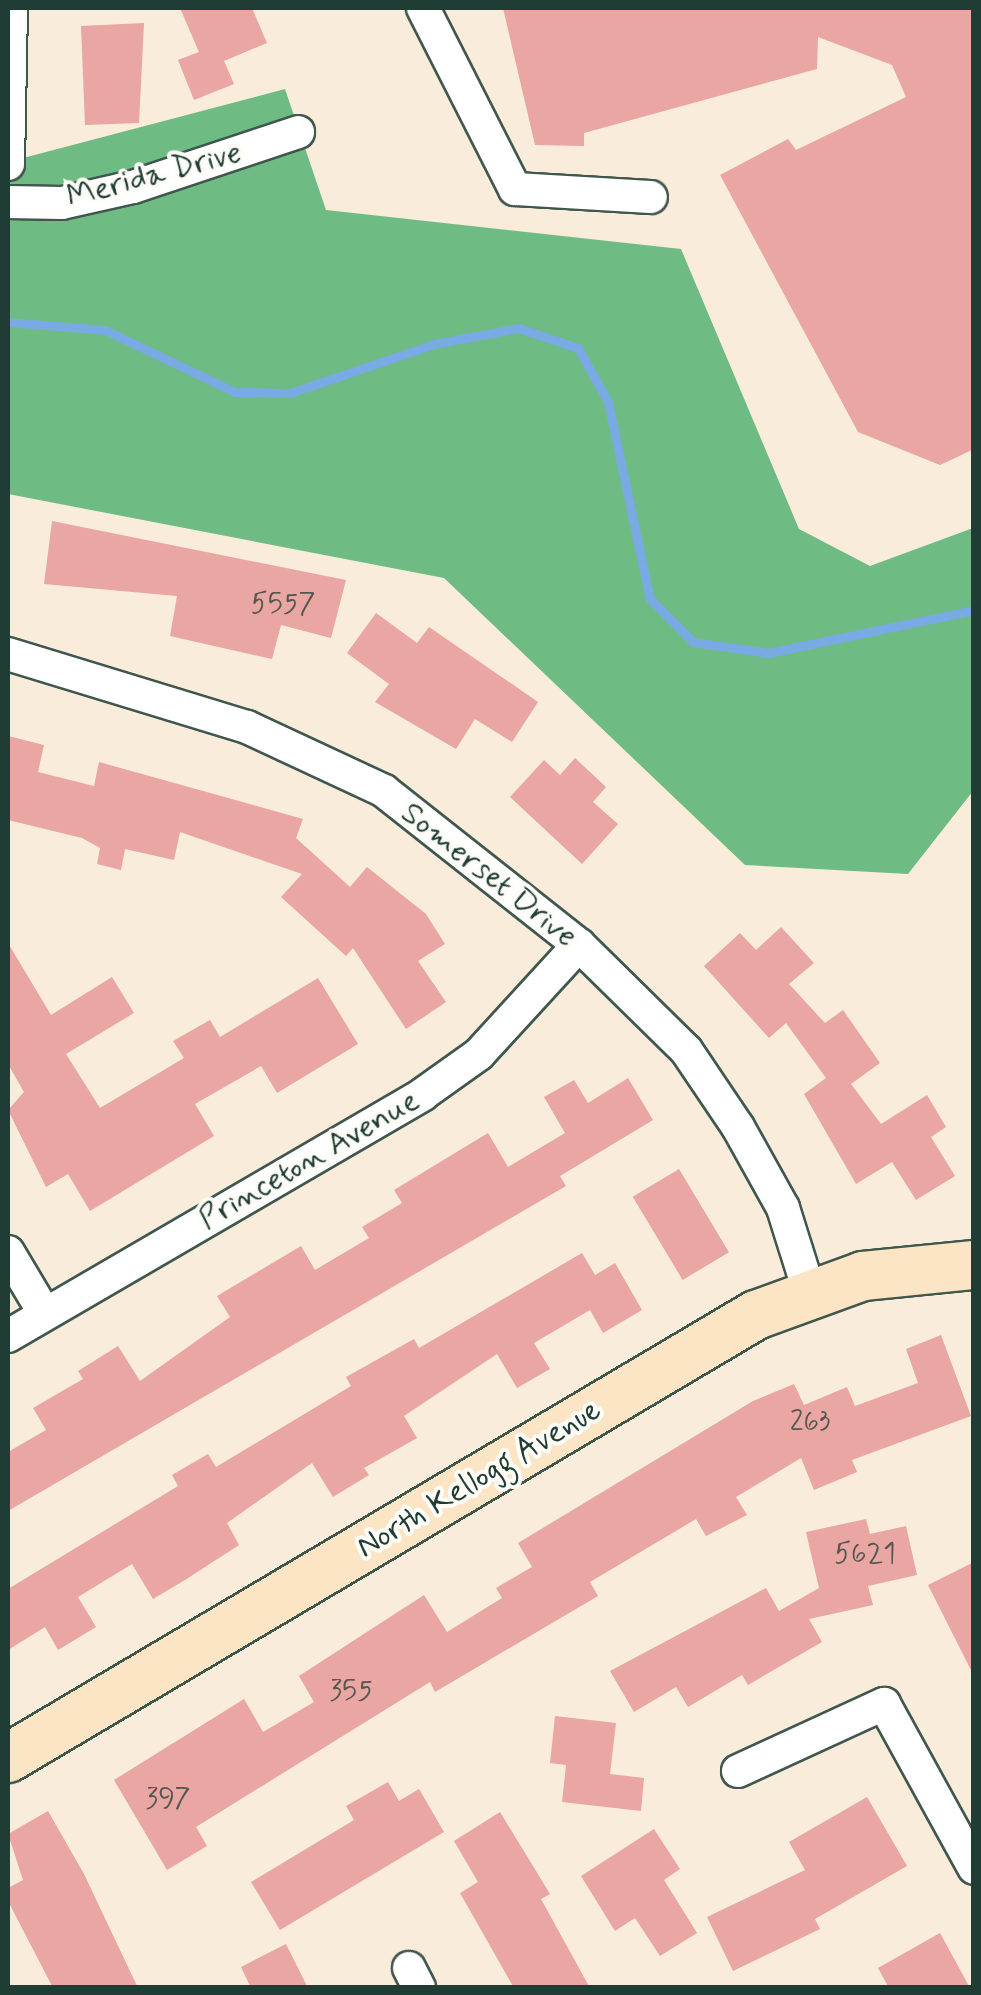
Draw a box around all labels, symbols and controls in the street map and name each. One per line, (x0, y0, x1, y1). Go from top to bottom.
street label: Merida Drive (62, 133, 246, 217)
house number: 5557 (251, 588, 315, 622)
street label: Somerset Drive (394, 795, 584, 955)
street label: Princeton Avenue (192, 1081, 426, 1239)
street label: North Kellogg Avenue (346, 1389, 612, 1569)
house number: 263 (790, 1406, 830, 1440)
house number: 5621 (834, 1538, 896, 1572)
house number: 355 (329, 1675, 373, 1709)
house number: 397 (146, 1783, 190, 1817)

